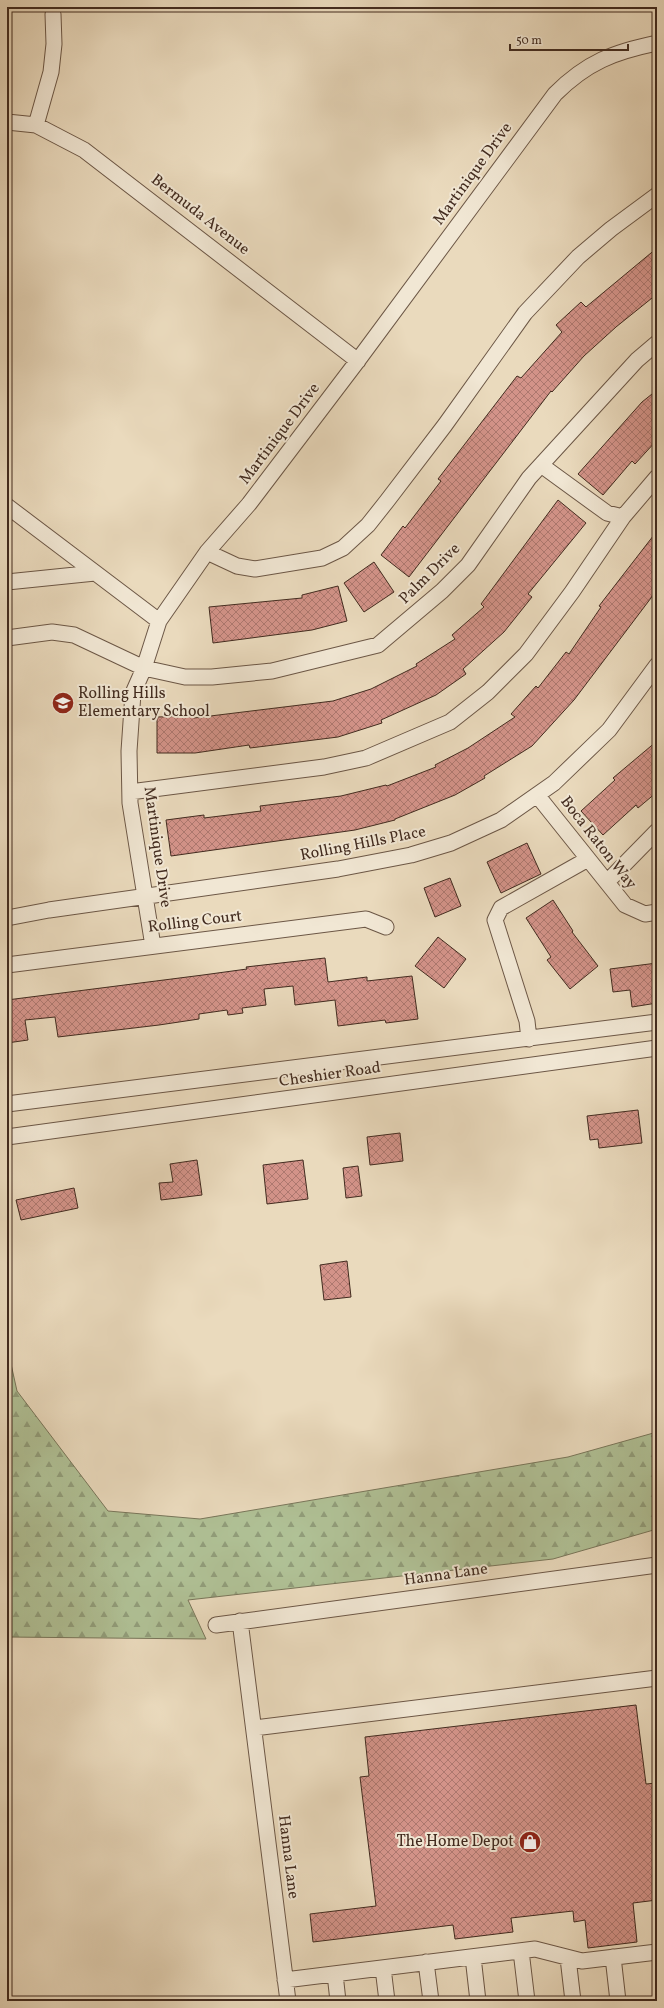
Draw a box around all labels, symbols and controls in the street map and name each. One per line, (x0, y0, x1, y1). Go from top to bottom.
scale bar (510, 26, 628, 52)
text: 50 m (516, 33, 542, 49)
street label: Martinique Drive (428, 118, 518, 230)
street label: Bermuda Avenue (146, 169, 254, 261)
street label: Martinique Drive (235, 379, 325, 489)
street label: Palm Drive (394, 538, 466, 610)
place label: Rolling Hills Elementary School (78, 683, 210, 723)
school or university icon: Rolling Hills Elementary School (50, 690, 76, 716)
street label: Martinique Drive (138, 785, 176, 909)
street label: Boca Raton Way (555, 792, 642, 894)
street label: Rolling Hills Place (298, 821, 428, 867)
street label: Rolling Court (147, 905, 244, 939)
street label: Cheshier Road (278, 1057, 382, 1093)
street label: Hanna Lane (403, 1558, 489, 1592)
street label: Hanna Lane (272, 1814, 304, 1900)
shop icon: The Home Depot (517, 1829, 543, 1855)
place label: The Home Depot (397, 1831, 514, 1853)

